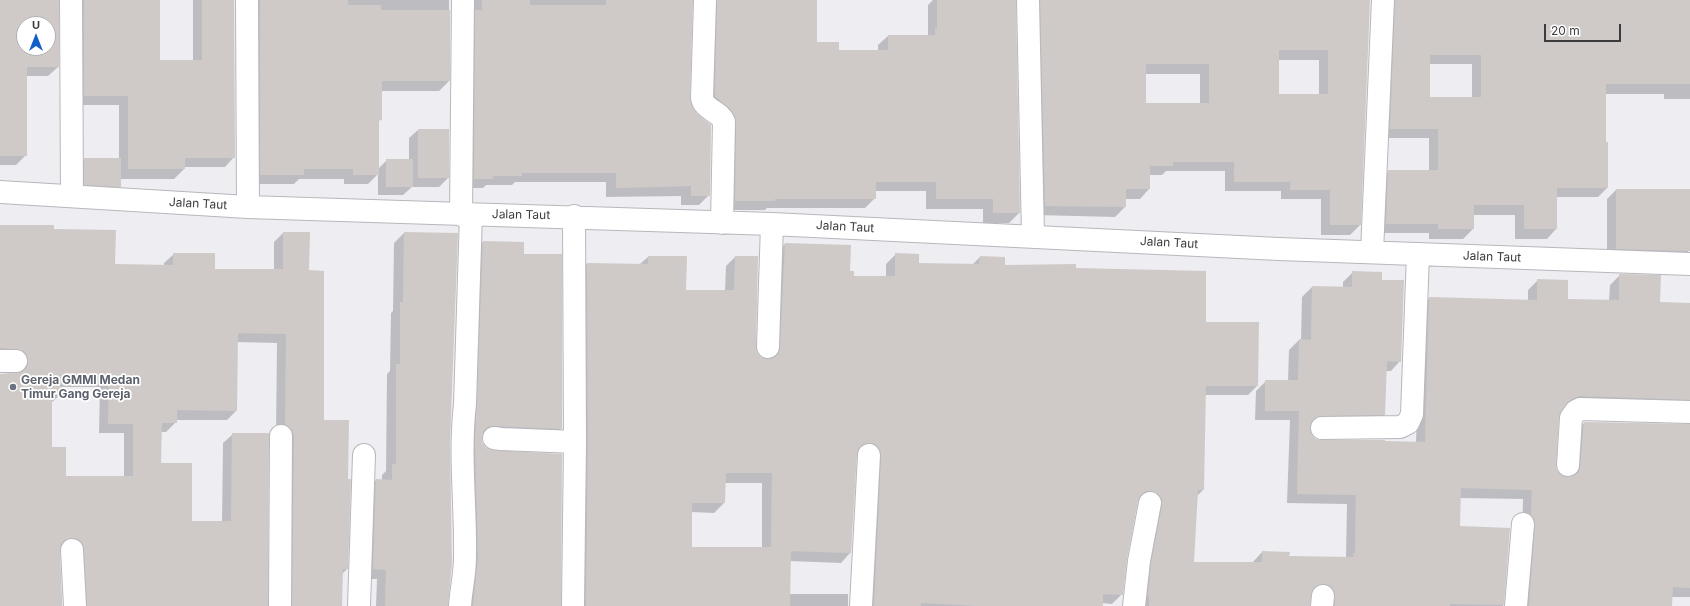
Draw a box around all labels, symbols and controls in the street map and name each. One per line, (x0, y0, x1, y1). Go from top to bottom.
north arrow (16, 16, 56, 56)
scale bar (1546, 16, 1623, 42)
text: U (32, 18, 40, 32)
text: 20 m (1551, 23, 1580, 38)
street label: Jalan Taut (169, 195, 227, 213)
street label: Jalan Taut (492, 207, 550, 223)
street label: Jalan Taut (816, 218, 874, 236)
street label: Jalan Taut (1140, 234, 1198, 252)
street label: Jalan Taut (1463, 249, 1521, 265)
place label: Gereja GMMI Medan Timur Gang Gereja (21, 373, 140, 401)
marker: Gereja GMMI Medan Timur Gang Gereja (8, 382, 18, 392)

